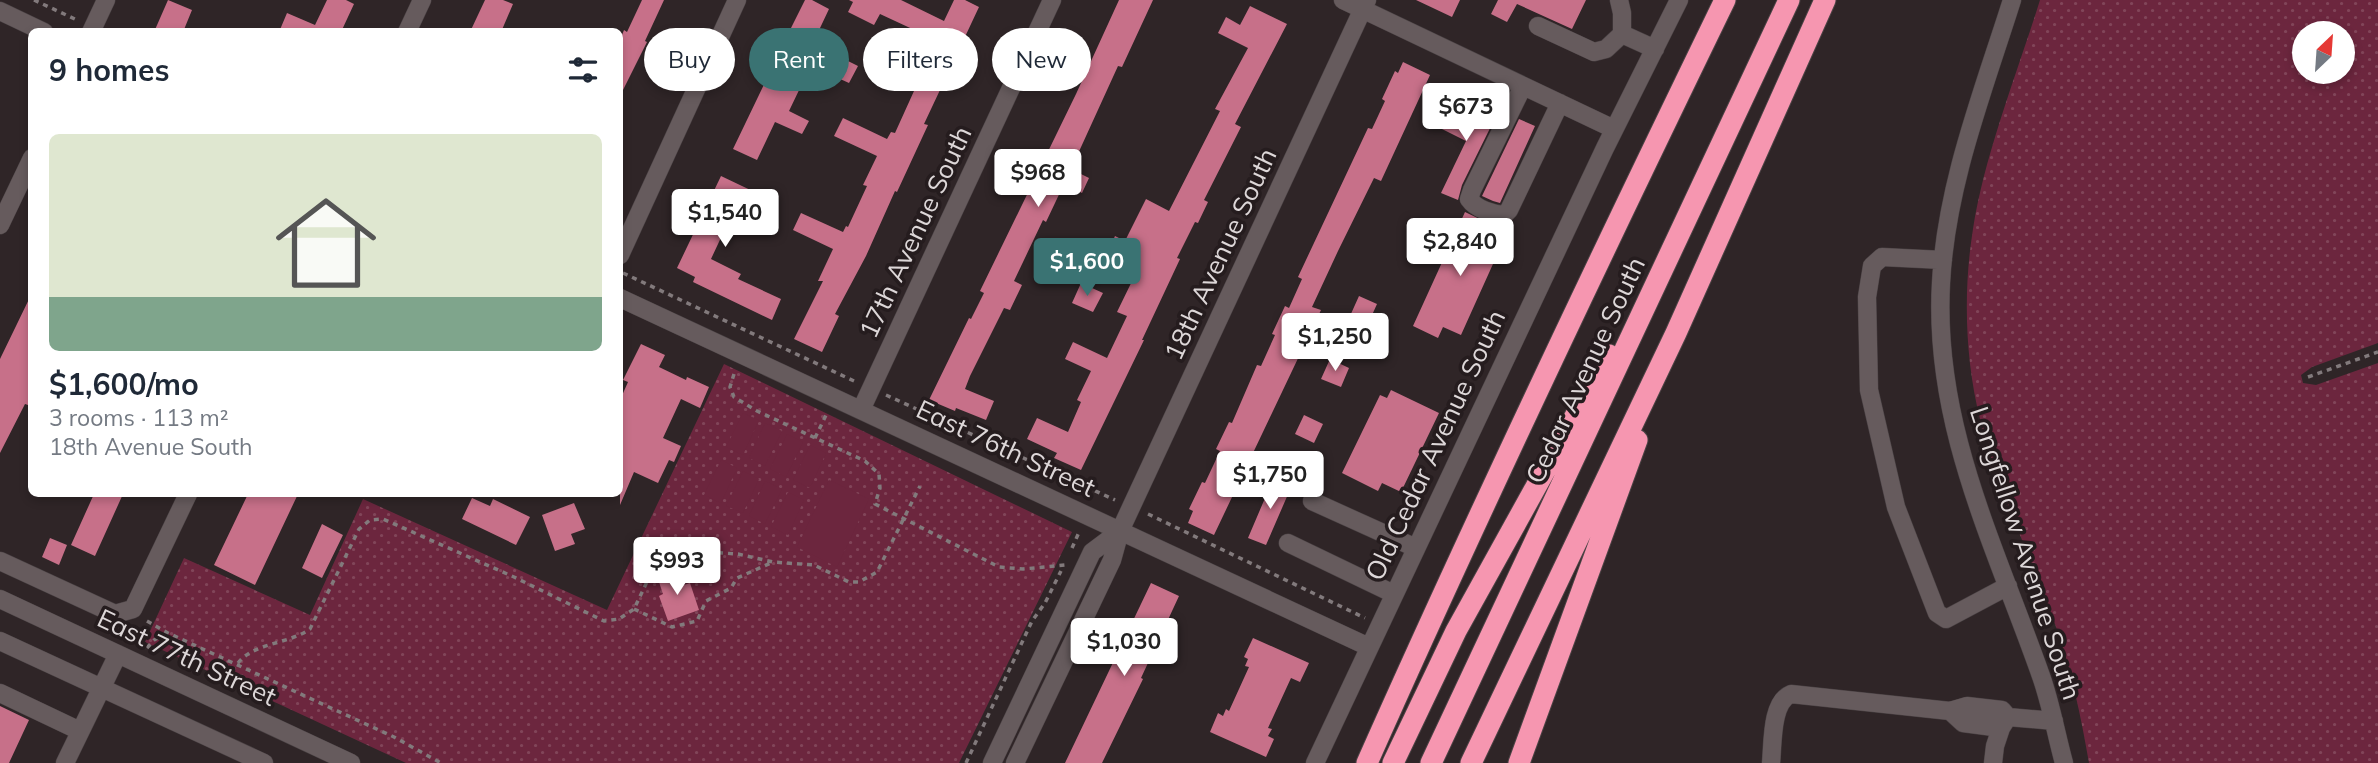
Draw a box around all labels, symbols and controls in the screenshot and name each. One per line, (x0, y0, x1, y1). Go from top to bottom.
north arrow (2292, 21, 2356, 84)
map controls (2292, 21, 2355, 84)
chip: Buy (644, 28, 735, 91)
chip: Rent (749, 28, 849, 91)
chip: Filters (863, 28, 978, 91)
chip: New (992, 28, 1091, 91)
text: 9 homes (49, 51, 170, 89)
icon: filters (564, 51, 602, 89)
pin: $673 (1425, 83, 1507, 143)
text: $673 (1438, 91, 1494, 120)
street label: 17th Avenue South (851, 121, 979, 343)
street label: 18th Avenue South (1156, 143, 1284, 365)
pin: $968 (997, 150, 1079, 209)
text: $968 (1010, 157, 1066, 186)
icon: home (263, 180, 389, 306)
pin: $1,540 (668, 190, 782, 249)
text: $1,540 (688, 197, 762, 226)
pin: $2,840 (1403, 218, 1517, 278)
text: $2,840 (1423, 226, 1497, 255)
pin: $1,600 (1030, 238, 1144, 298)
text: $1,600 (1050, 246, 1124, 275)
street label: Cedar Avenue South (1518, 251, 1652, 489)
street label: Old Cedar Avenue South (1358, 304, 1512, 586)
pin: $1,250 (1278, 314, 1392, 373)
text: $1,250 (1298, 321, 1372, 350)
text: $1,600/mo (49, 365, 199, 403)
street label: East 76th Street (911, 392, 1101, 504)
street label: Longfellow Avenue South (1963, 402, 2089, 704)
text: 3 rooms · 113 m² (49, 403, 229, 432)
text: 18th Avenue South (49, 432, 253, 461)
pin: $1,750 (1213, 452, 1327, 511)
text: $1,750 (1233, 459, 1307, 488)
pin: $993 (636, 538, 718, 597)
text: $993 (649, 545, 705, 574)
street label: East 77th Street (92, 601, 282, 713)
pin: $1,030 (1067, 618, 1181, 678)
text: $1,030 (1087, 626, 1161, 655)

